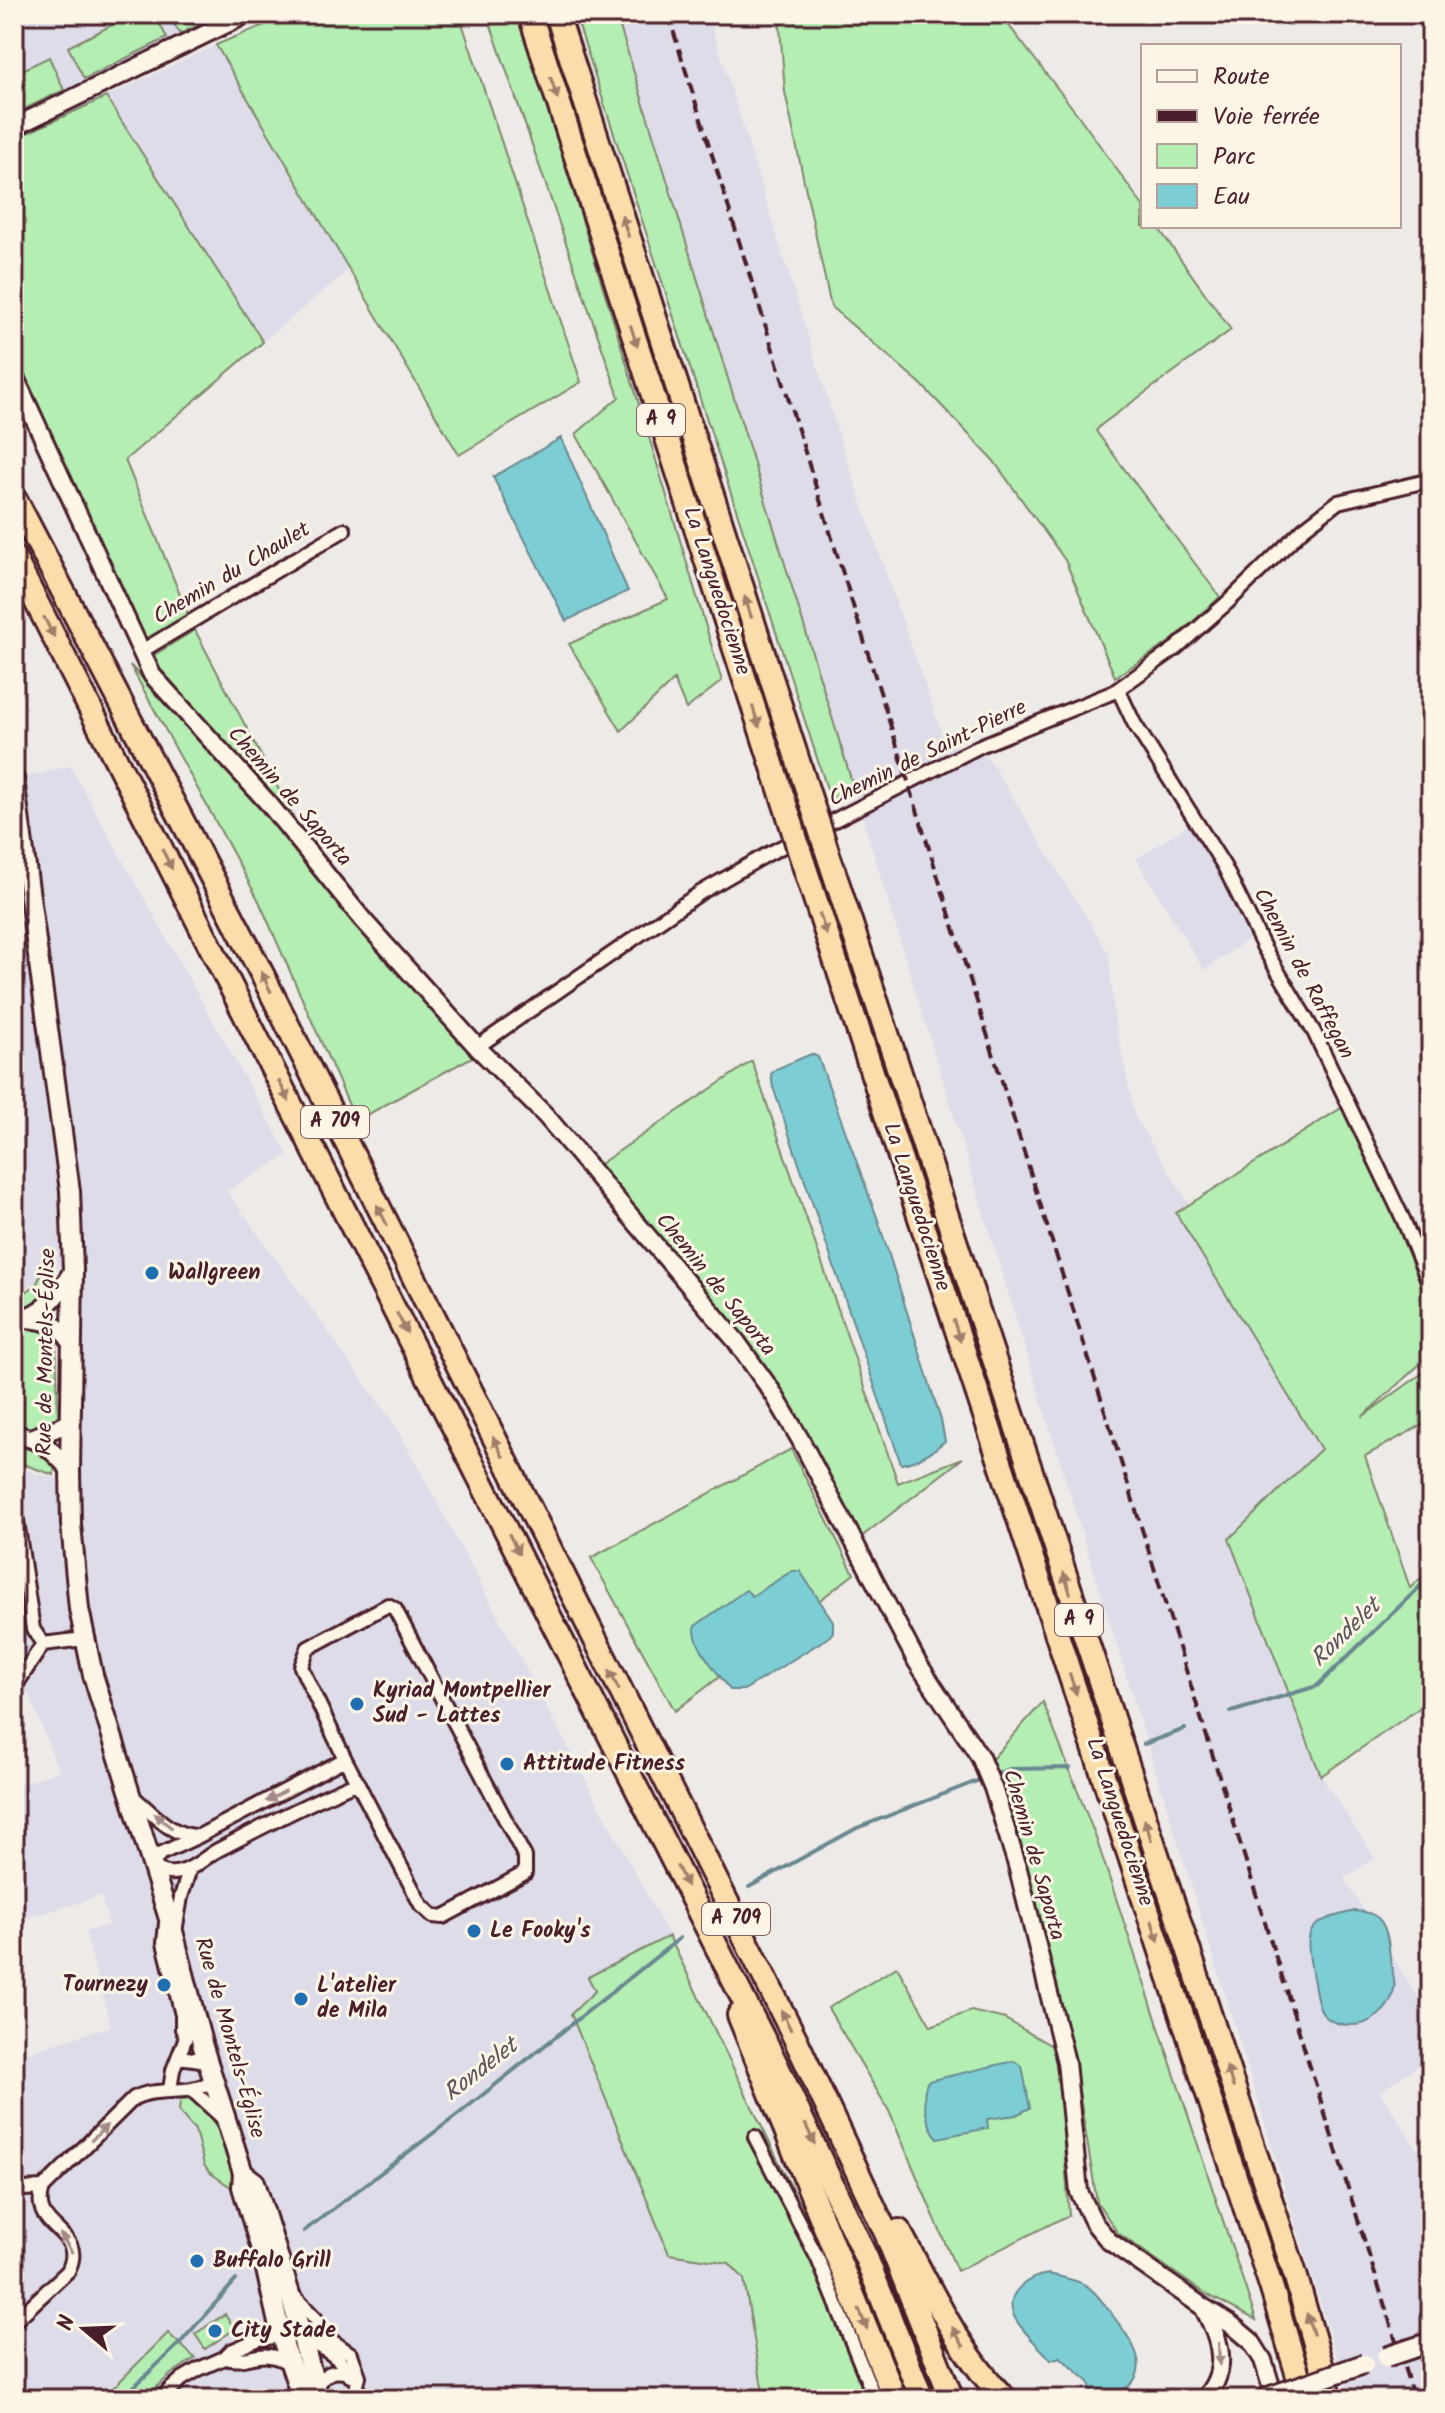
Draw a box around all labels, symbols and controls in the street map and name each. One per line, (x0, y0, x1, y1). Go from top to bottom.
legend (1141, 44, 1401, 228)
text: Route (1213, 58, 1270, 97)
one-way arrow (549, 77, 561, 101)
text: Voie ferrée (1213, 98, 1320, 137)
text: Parc (1213, 138, 1256, 177)
text: Eau (1213, 178, 1250, 217)
one-way arrow (619, 214, 631, 238)
one-way arrow (628, 324, 640, 348)
road number: A 9 (637, 404, 685, 436)
street label: La Languedocienne (672, 502, 760, 680)
street label: Chemin du Chaulet (147, 513, 318, 635)
one-way arrow (741, 594, 754, 618)
one-way arrow (43, 616, 56, 639)
street label: Chemin de Saint-Pierre (823, 691, 1033, 817)
one-way arrow (750, 705, 763, 729)
street label: Chemin de Saporta (218, 719, 360, 875)
one-way arrow (160, 848, 174, 871)
street label: Chemin de Raffegan (1243, 882, 1363, 1066)
one-way arrow (818, 912, 830, 936)
one-way arrow (259, 970, 272, 993)
one-way arrow (278, 1080, 291, 1103)
road number: A 709 (301, 1106, 369, 1138)
street label: La Languedocienne (872, 1118, 960, 1296)
one-way arrow (375, 1203, 388, 1226)
street label: Chemin de Saporta (646, 1205, 784, 1365)
street label: Rue de Montels-Église (28, 1248, 66, 1456)
place label: Wallgreen (168, 1256, 260, 1291)
marker: Wallgreen (143, 1264, 161, 1282)
one-way arrow (395, 1311, 409, 1334)
one-way arrow (951, 1319, 964, 1343)
one-way arrow (491, 1436, 505, 1459)
one-way arrow (508, 1532, 521, 1555)
one-way arrow (1061, 1570, 1073, 1594)
water label: Rondelet (1301, 1586, 1393, 1677)
road number: A 9 (1055, 1604, 1103, 1636)
one-way arrow (608, 1668, 621, 1691)
one-way arrow (1068, 1672, 1080, 1696)
place label: Kyriad Montpellier Sud - Lattes (373, 1674, 551, 1734)
marker: Kyriad Montpellier Sud - Lattes (348, 1695, 366, 1713)
street label: La Languedocienne (1075, 1733, 1163, 1911)
place label: Attitude Fitness (523, 1747, 686, 1782)
marker: Attitude Fitness (498, 1755, 516, 1773)
street label: Chemin de Saporta (992, 1765, 1074, 1945)
one-way arrow (265, 1788, 287, 1802)
one-way arrow (153, 1814, 173, 1830)
one-way arrow (1142, 1817, 1154, 1841)
one-way arrow (676, 1865, 689, 1888)
road number: A 709 (702, 1903, 770, 1935)
place label: Le Fooky's (490, 1914, 591, 1949)
one-way arrow (1149, 1919, 1161, 1943)
marker: Le Fooky's (465, 1922, 483, 1940)
street label: Rue de Montels-Église (184, 1933, 274, 2143)
place label: Tournezy (62, 1968, 149, 2003)
place label: L'atelier de Mila (317, 1969, 397, 2029)
marker: Tournezy (155, 1976, 173, 1994)
marker: L'atelier de Mila (292, 1990, 310, 2008)
one-way arrow (780, 2008, 793, 2031)
water label: Rondelet (435, 2026, 530, 2112)
one-way arrow (1223, 2064, 1235, 2088)
one-way arrow (803, 2122, 817, 2146)
one-way arrow (89, 2125, 108, 2143)
one-way arrow (59, 2231, 74, 2254)
place label: Buffalo Grill (213, 2244, 331, 2279)
marker: Buffalo Grill (188, 2252, 206, 2270)
north arrow (44, 2289, 124, 2369)
one-way arrow (857, 2307, 870, 2331)
text: N (49, 2311, 86, 2336)
one-way arrow (1303, 2312, 1316, 2336)
place label: City Stade (231, 2314, 336, 2349)
marker: City Stade (206, 2322, 224, 2340)
one-way arrow (951, 2326, 965, 2348)
one-way arrow (1213, 2342, 1226, 2367)

